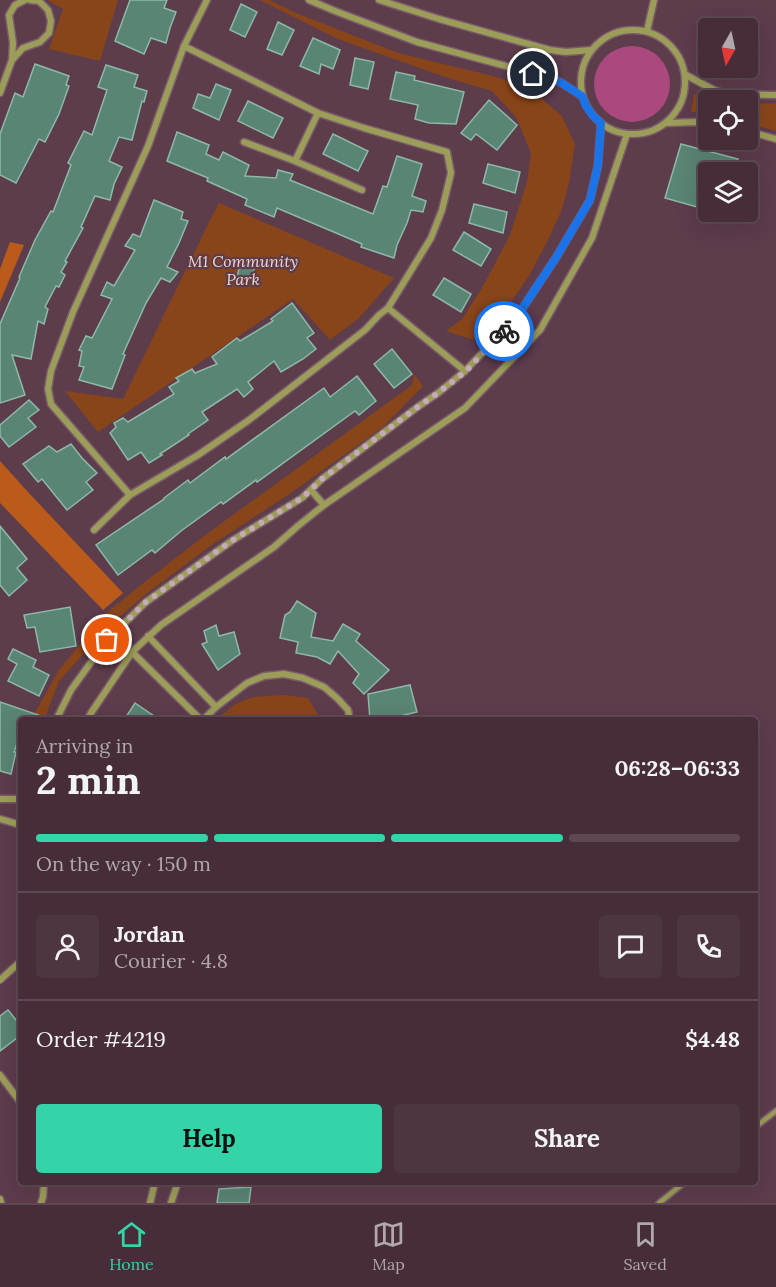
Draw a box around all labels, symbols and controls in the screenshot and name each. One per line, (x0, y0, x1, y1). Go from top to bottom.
north arrow (698, 18, 758, 78)
map controls (698, 18, 758, 222)
pin (507, 48, 558, 99)
icon: home (516, 57, 549, 90)
button: locate (698, 90, 758, 150)
button: layers (698, 162, 758, 222)
park label: M1 Community Park (188, 251, 298, 289)
courier (474, 301, 534, 361)
icon: bike (488, 315, 521, 348)
pin (81, 614, 132, 665)
icon: bag (90, 623, 123, 656)
text: Arriving in (36, 733, 133, 758)
text: 06:28–06:33 (614, 754, 740, 782)
text: 2 min (36, 755, 141, 805)
text: On the way · 150 m (36, 851, 211, 876)
button: person (36, 915, 99, 978)
button: chat (599, 915, 662, 978)
button: phone (677, 915, 740, 978)
text: Jordan (114, 920, 185, 948)
text: Courier · 4.8 (114, 948, 228, 973)
text: Order #4219 (36, 1025, 166, 1053)
text: $4.48 (685, 1025, 740, 1053)
button: Help (36, 1104, 382, 1173)
button: Share (394, 1104, 740, 1173)
tab: Home (109, 1218, 154, 1274)
tab: Map (372, 1218, 405, 1274)
tab: Saved (623, 1218, 667, 1274)

